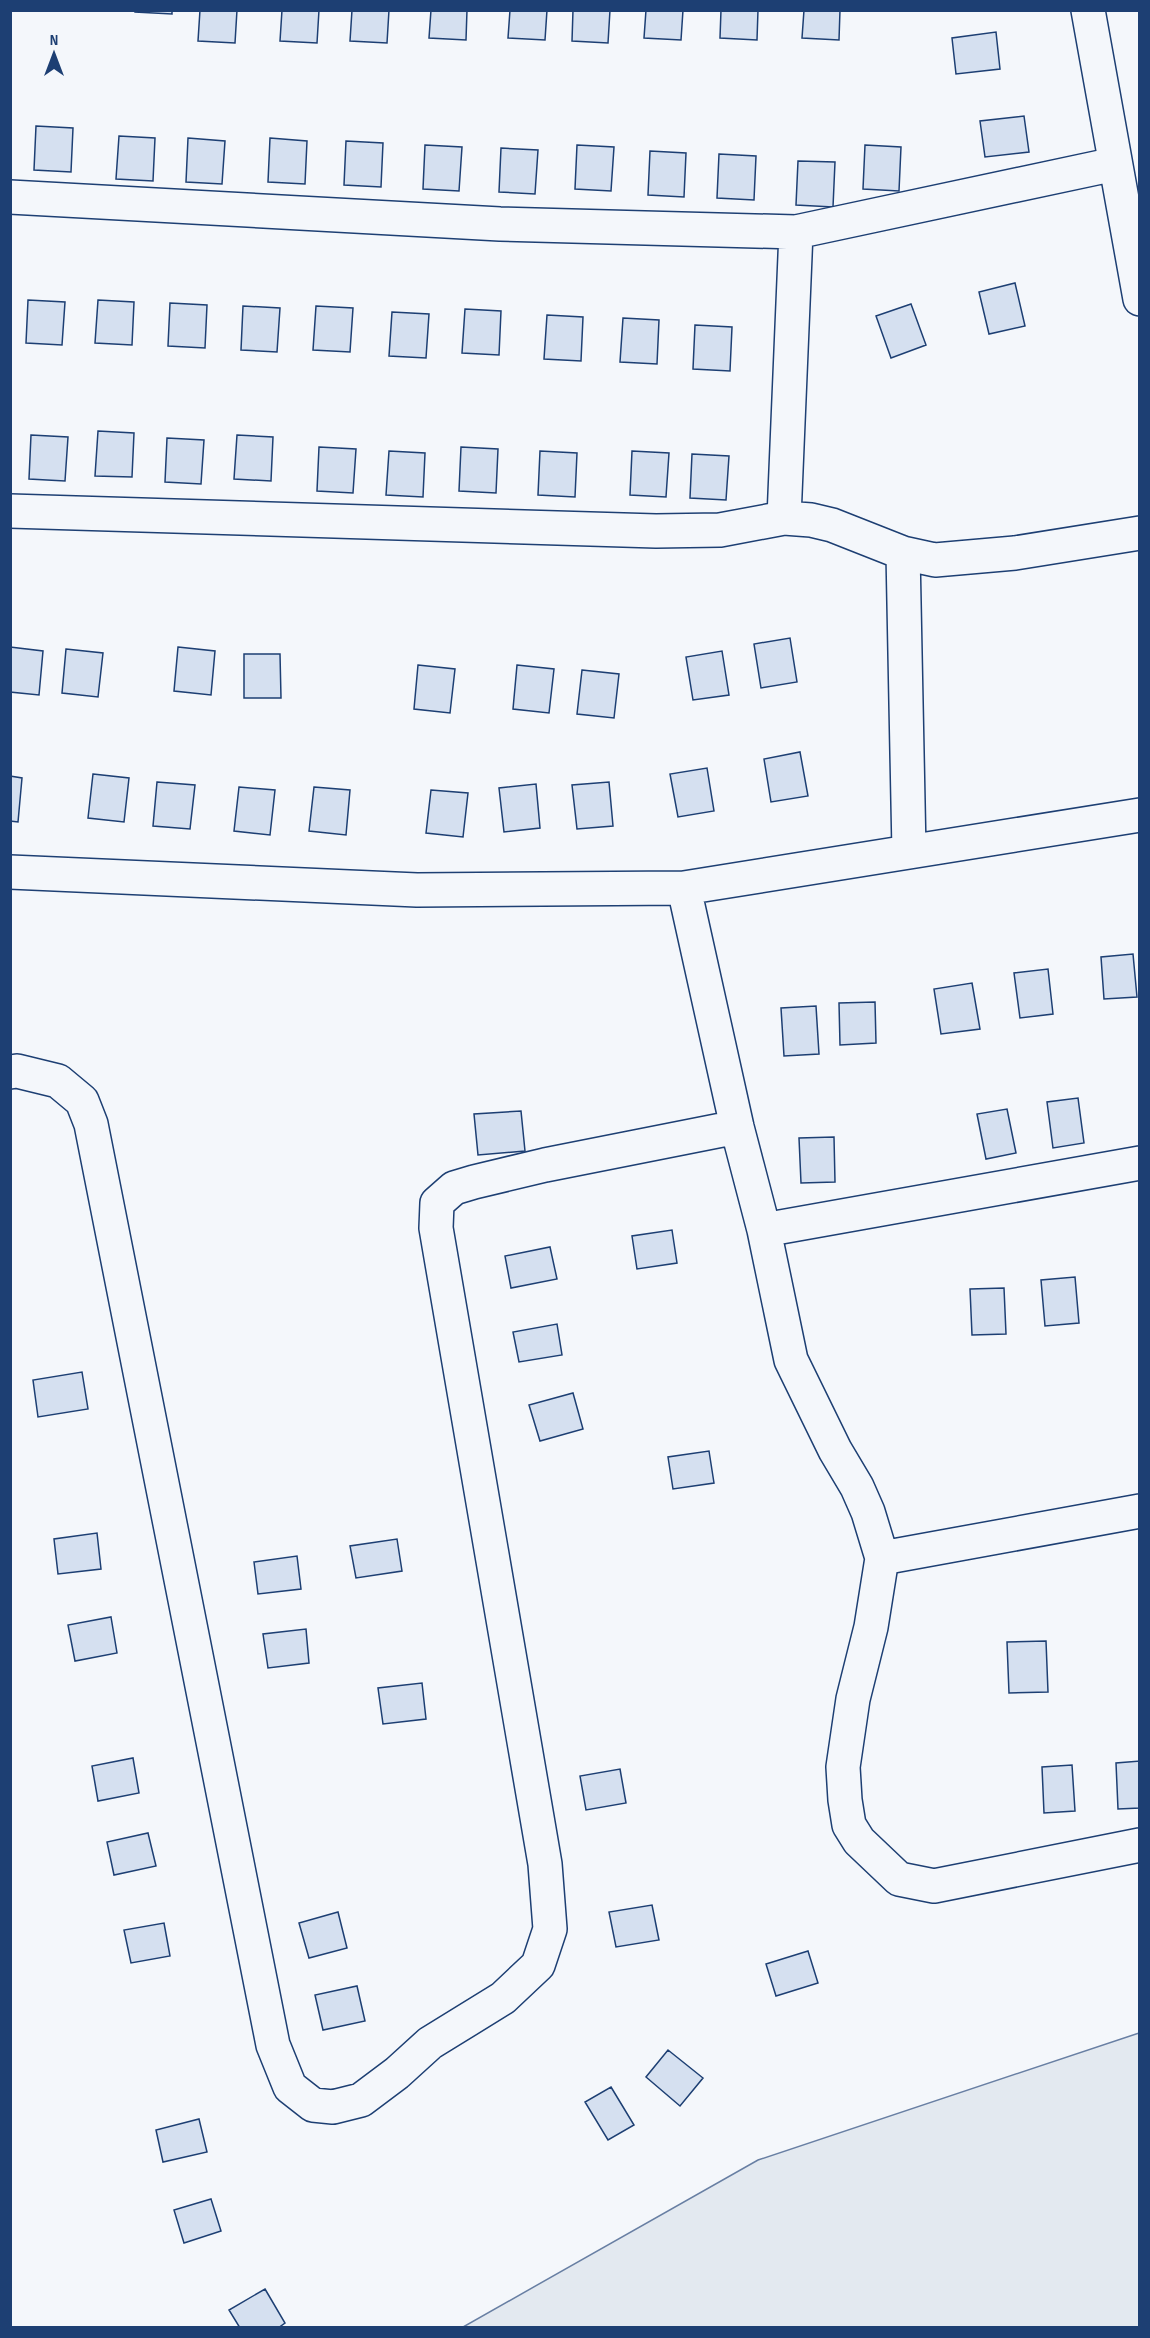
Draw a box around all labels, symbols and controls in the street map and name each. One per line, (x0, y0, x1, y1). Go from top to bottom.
north arrow (24, 24, 84, 84)
text: N (50, 31, 58, 50)

